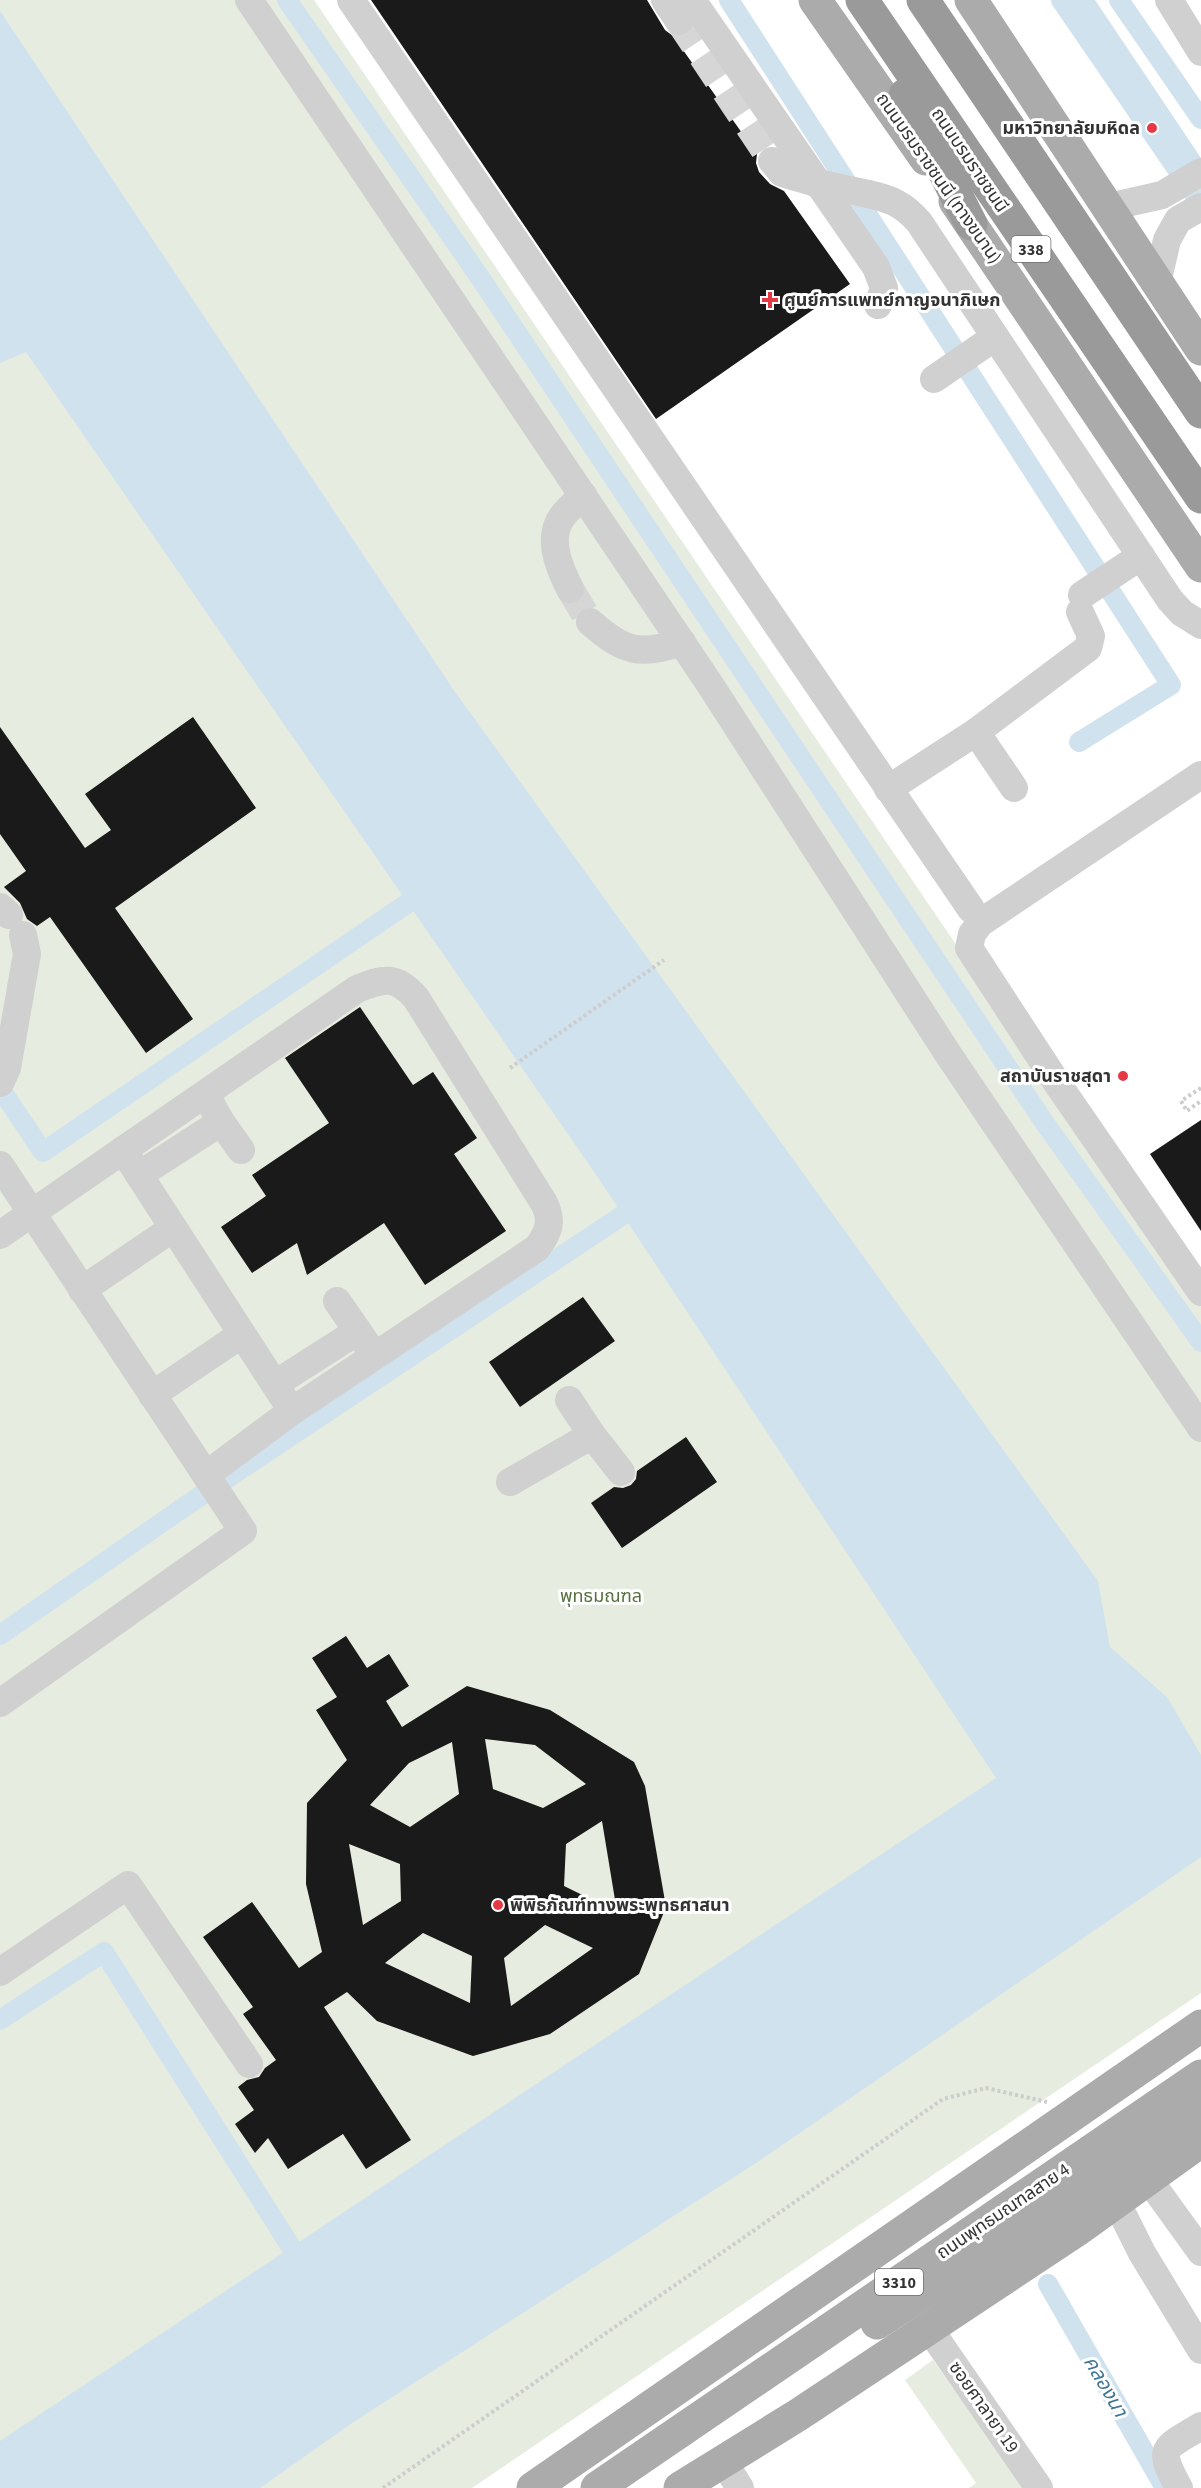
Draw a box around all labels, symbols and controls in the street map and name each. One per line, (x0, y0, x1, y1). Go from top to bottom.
street label: ถนนบรมราชชนนี (ทางขนาน) (870, 88, 1007, 269)
street label: ถนนบรมราชชนนี (925, 103, 1014, 218)
place label: มหาวิทยาลัยมหิดล (1002, 116, 1140, 141)
marker: มหาวิทยาลัยมหิดล (1145, 121, 1159, 135)
road number: 338 (1012, 236, 1050, 262)
place label: ศูนย์การแพทย์กาญจนาภิเษก (784, 288, 1001, 313)
marker: ศูนย์การแพทย์กาญจนาภิเษก (761, 291, 779, 309)
place label: สถาบันราชสุดา (1000, 1064, 1111, 1089)
marker: สถาบันราชสุดา (1116, 1069, 1130, 1083)
park label: พุทธมณฑล (560, 1584, 642, 1609)
place label: พิพิธภัณฑ์ทางพระพุทธศาสนา (510, 1893, 730, 1918)
marker: พิพิธภัณฑ์ทางพระพุทธศาสนา (491, 1898, 505, 1912)
street label: ถนนพุทธมณฑลสาย 4 (932, 2157, 1075, 2265)
road number: 3310 (875, 2269, 923, 2295)
water label: คลองนา (1076, 2351, 1134, 2423)
street label: ซอยศาลายา 19 (943, 2356, 1024, 2458)

